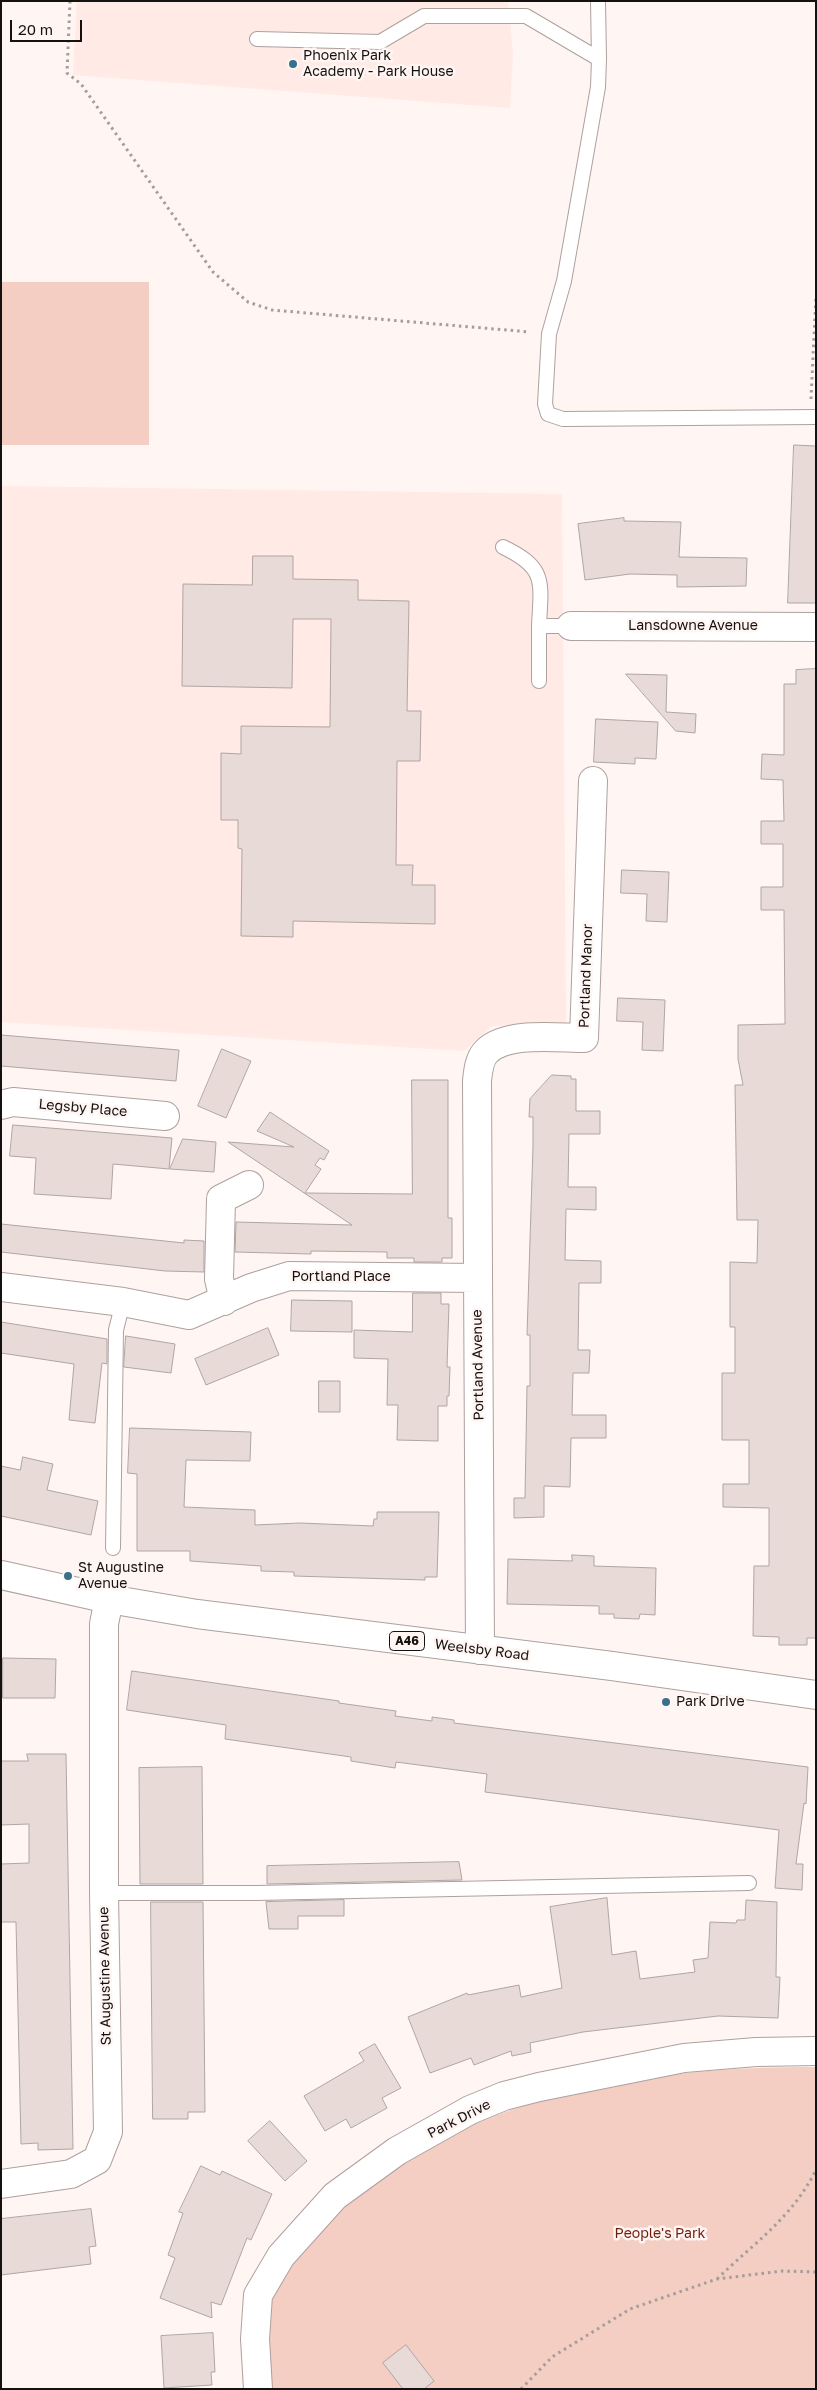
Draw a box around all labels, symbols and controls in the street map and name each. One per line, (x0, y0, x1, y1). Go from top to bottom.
scale bar (12, 10, 85, 42)
text: 20 m (18, 20, 53, 38)
place label: Phoenix Park Academy - Park House (303, 48, 454, 80)
marker: Phoenix Park Academy - Park House (287, 58, 299, 70)
street label: Lansdowne Avenue (628, 618, 758, 634)
street label: Portland Manor (576, 924, 596, 1028)
street label: Legsby Place (38, 1096, 128, 1120)
street label: Portland Place (291, 1269, 391, 1285)
street label: Portland Avenue (469, 1309, 487, 1421)
place label: St Augustine Avenue (78, 1560, 164, 1592)
marker: St Augustine Avenue (62, 1570, 74, 1582)
road number: A46 (390, 1632, 424, 1650)
street label: Weelsby Road (434, 1636, 530, 1664)
place label: Park Drive (676, 1694, 745, 1710)
marker: Park Drive (660, 1696, 672, 1708)
street label: St Augustine Avenue (95, 1906, 115, 2046)
street label: Park Drive (425, 2096, 493, 2142)
park label: People's Park (615, 2226, 705, 2242)

